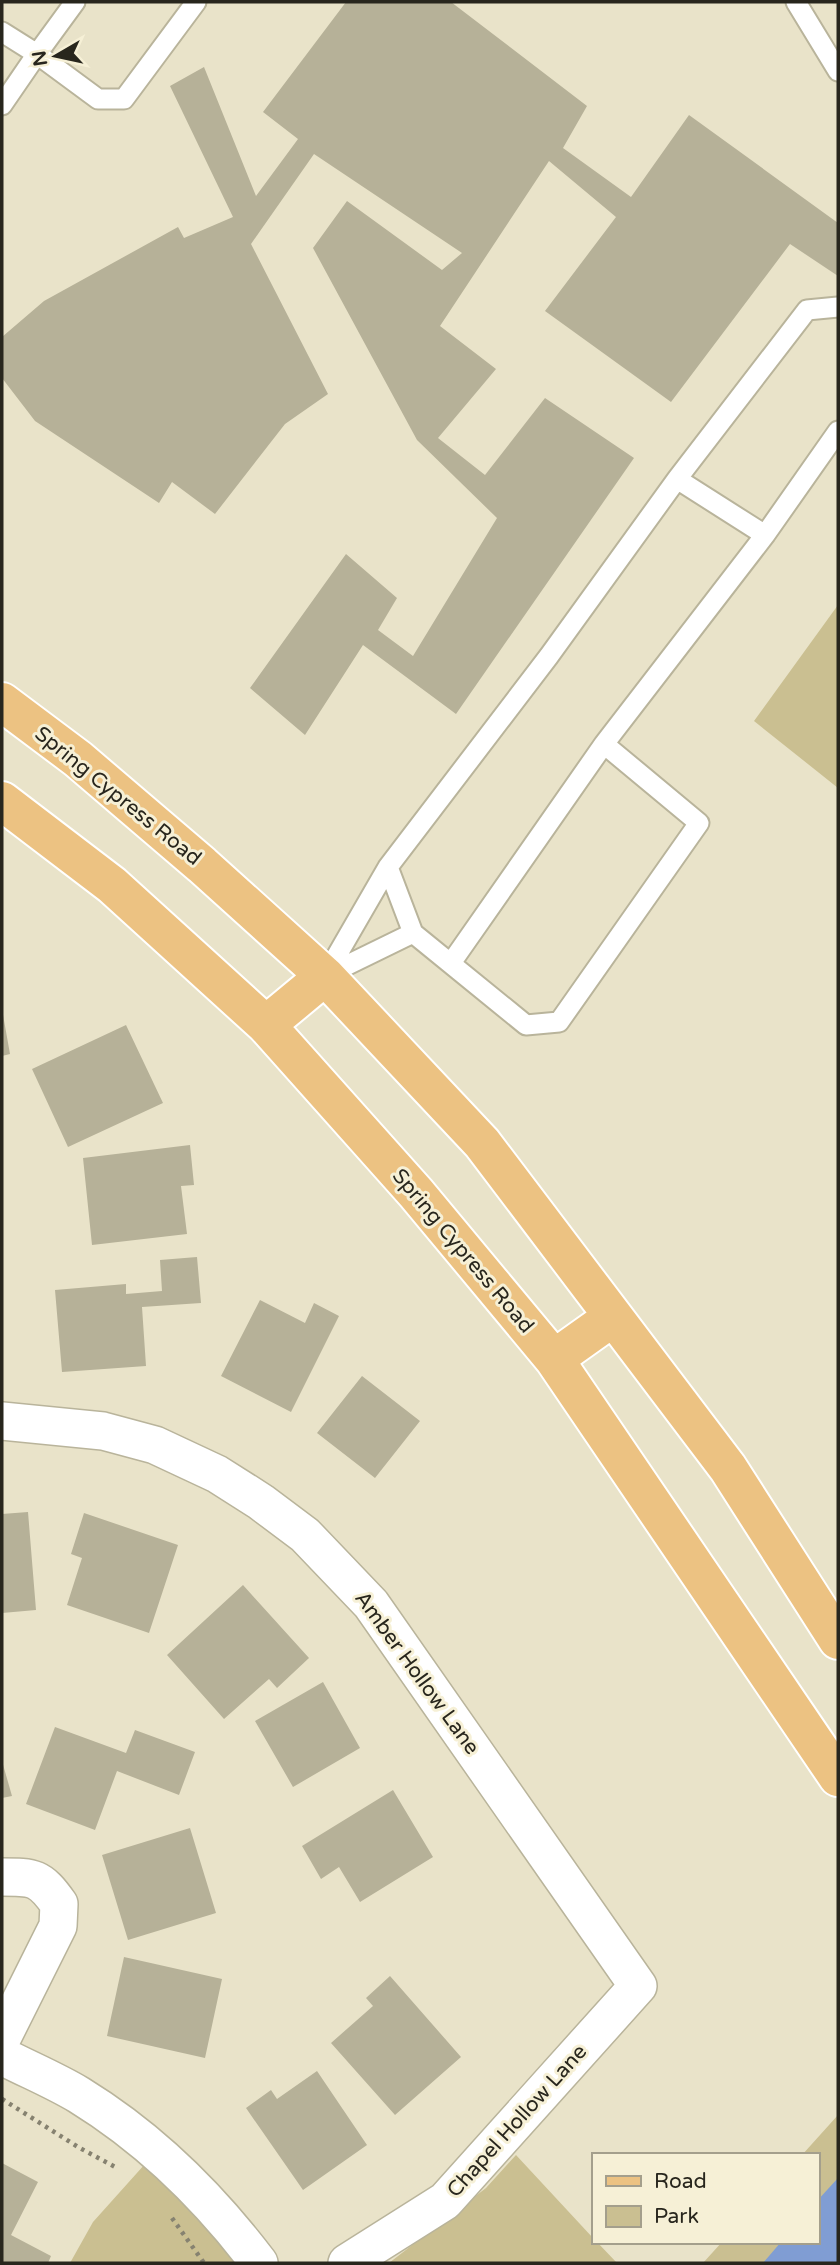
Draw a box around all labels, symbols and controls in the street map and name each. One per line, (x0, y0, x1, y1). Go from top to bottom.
north arrow (21, 21, 91, 91)
text: N (28, 49, 52, 68)
street label: Spring Cypress Road (30, 721, 206, 871)
street label: Spring Cypress Road (387, 1164, 539, 1338)
street label: Amber Hollow Lane (349, 1587, 485, 1760)
street label: Chapel Hollow Lane (442, 2039, 592, 2203)
legend (592, 2153, 819, 2244)
text: Road (654, 2169, 707, 2194)
text: Park (654, 2204, 699, 2229)

